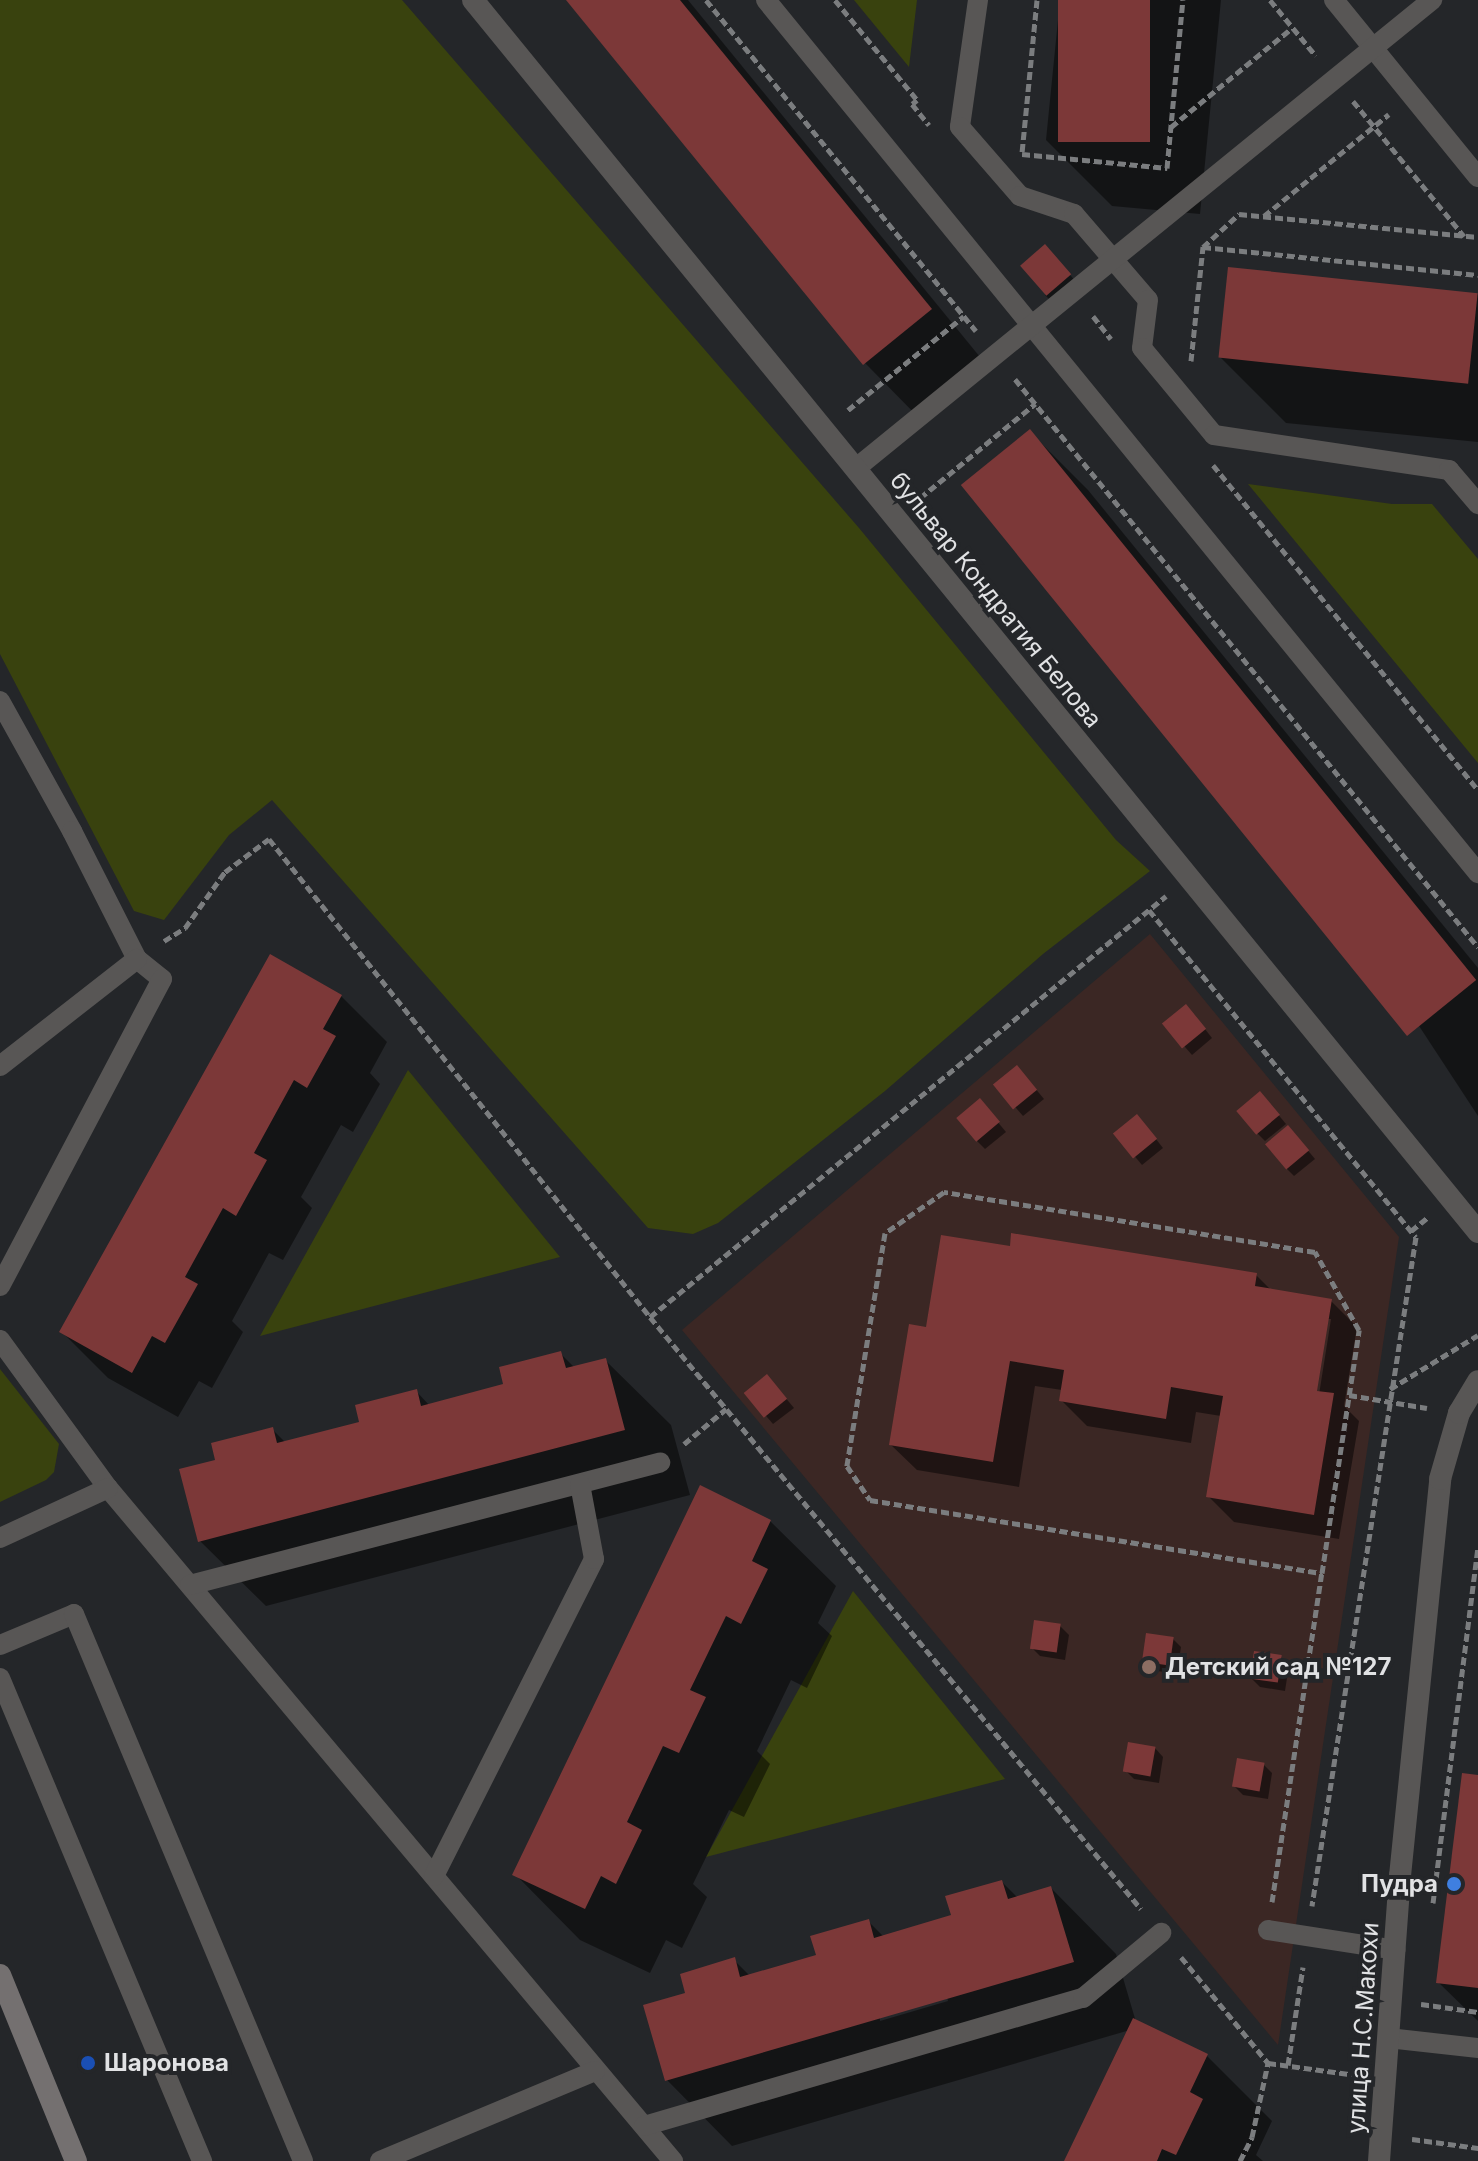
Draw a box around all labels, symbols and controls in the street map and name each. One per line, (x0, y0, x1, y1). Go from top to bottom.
street label: бульвар Кондратия Белова (884, 467, 1108, 733)
place label: Детский сад №127 (1165, 1653, 1391, 1681)
marker: Детский сад №127 (1140, 1658, 1158, 1676)
place label: Пудра (1361, 1870, 1438, 1898)
marker: Пудра (1445, 1875, 1463, 1893)
street label: улица Н.С.Макохи (1341, 1921, 1385, 2135)
place label: Шаронова (104, 2049, 229, 2077)
marker: Шаронова (79, 2054, 97, 2072)

